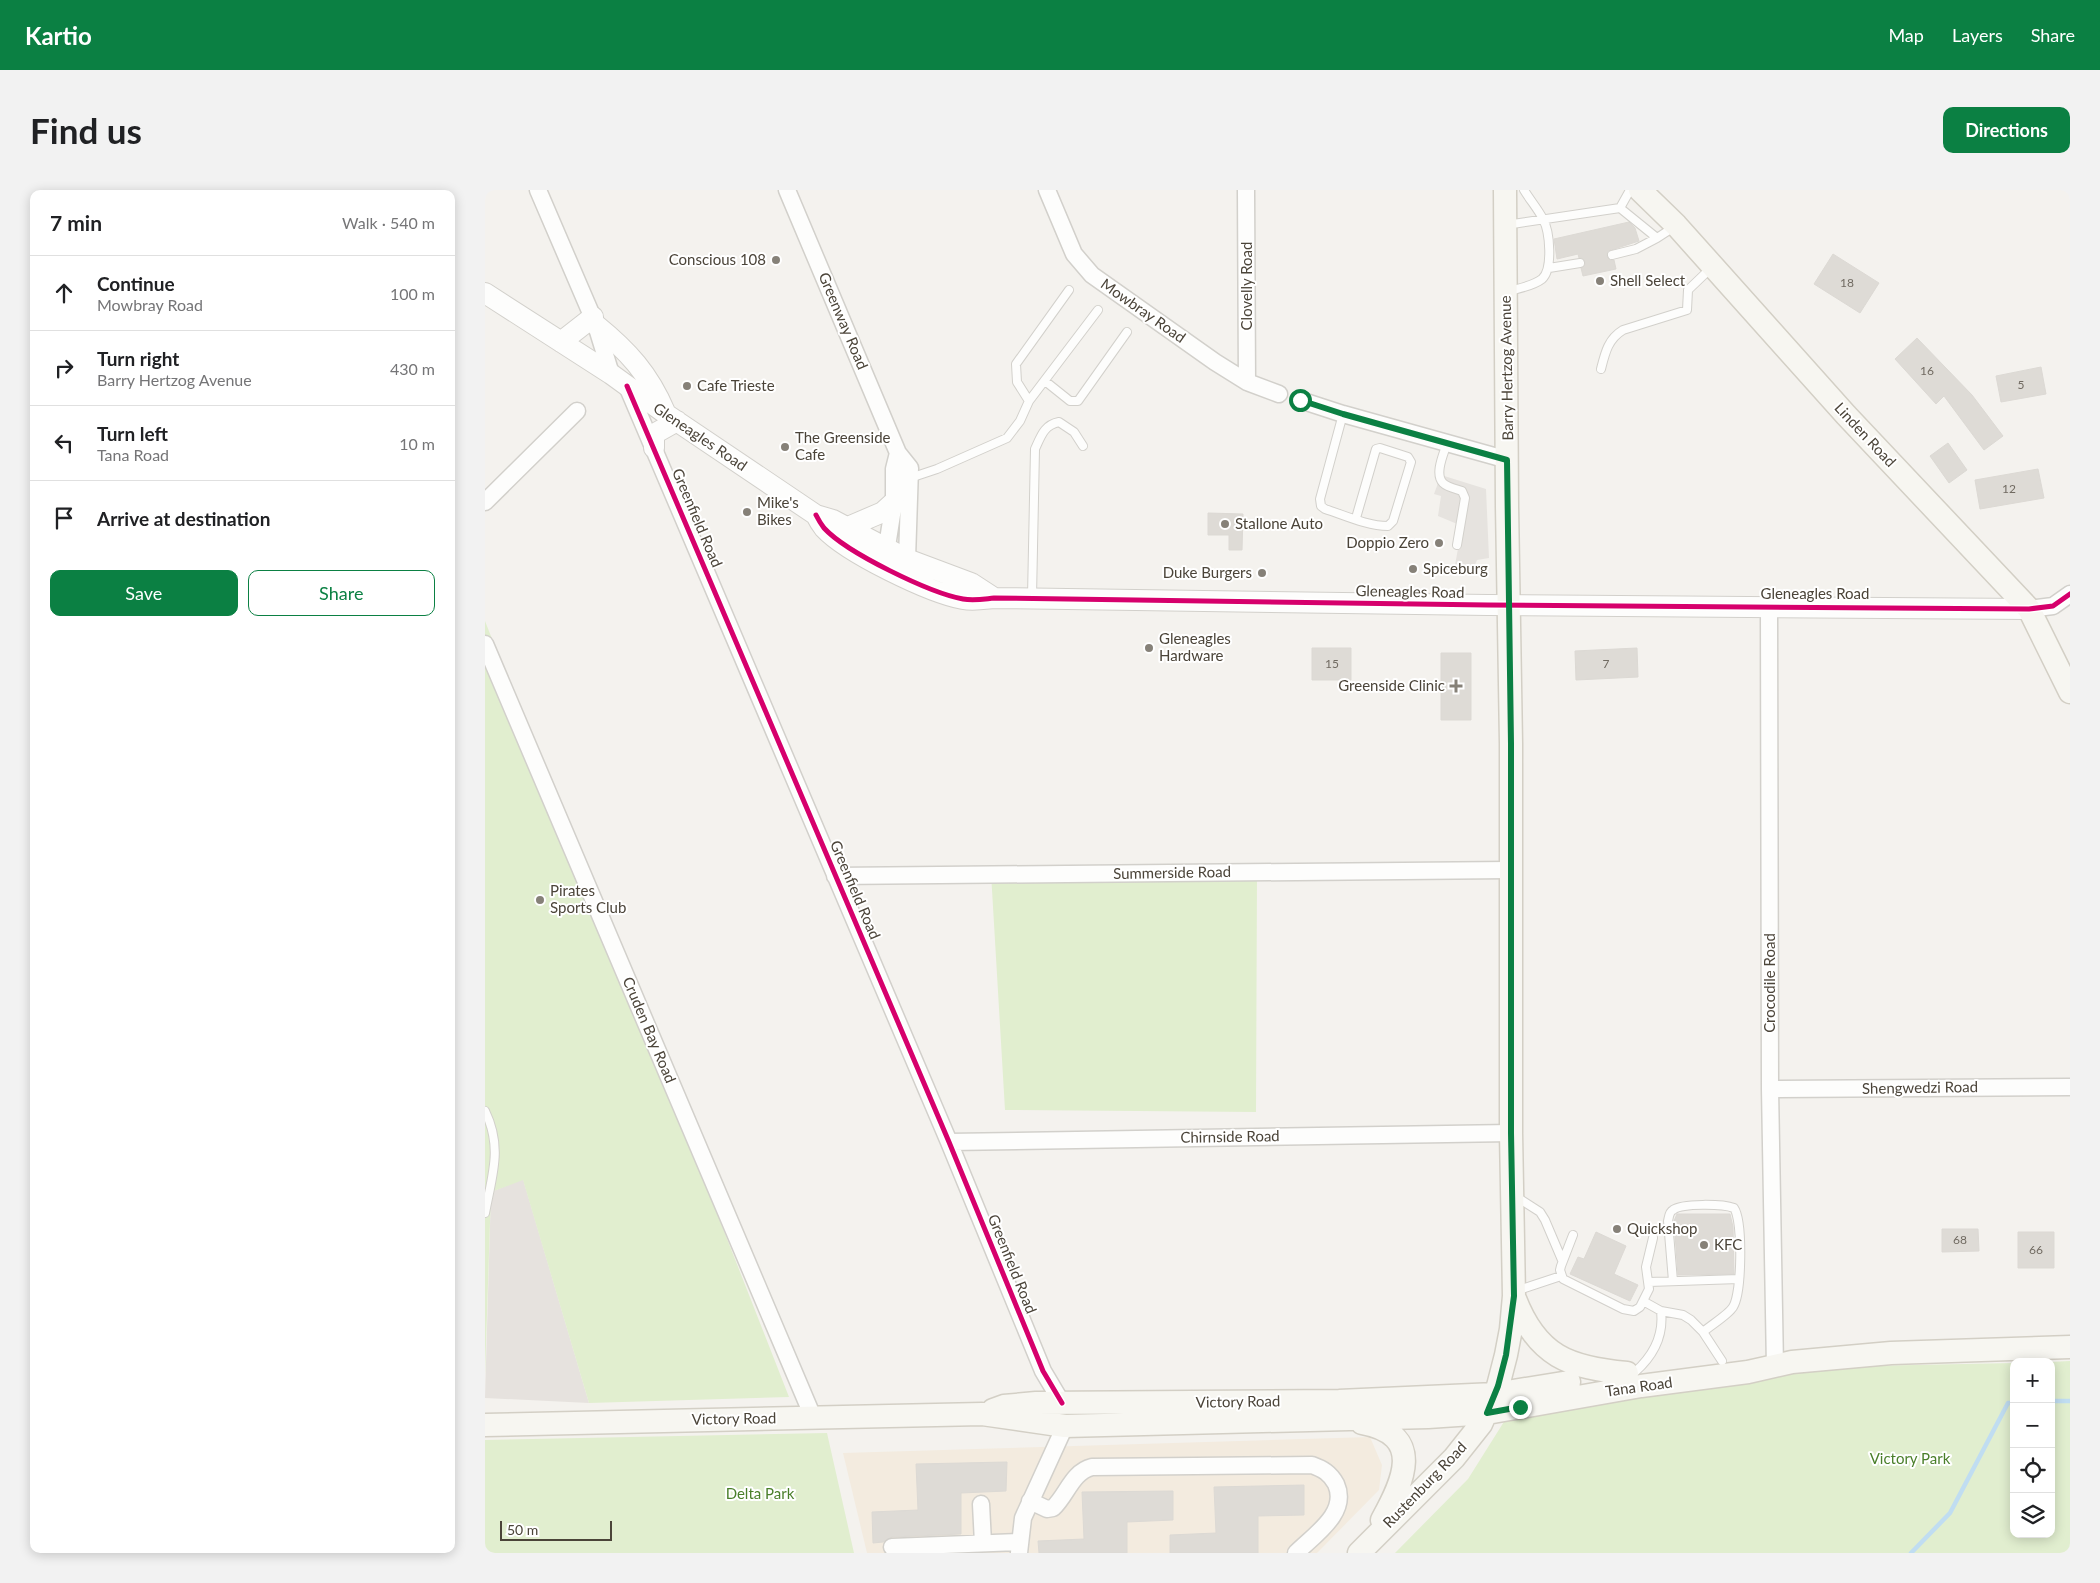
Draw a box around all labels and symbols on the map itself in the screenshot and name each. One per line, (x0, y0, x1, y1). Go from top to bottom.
street label: Clovelly Road (1237, 242, 1255, 330)
place label: Conscious 108 (669, 250, 766, 268)
marker: Conscious 108 (770, 254, 782, 266)
street label: Greenway Road (815, 269, 872, 372)
place label: Shell Select (1610, 271, 1686, 289)
street label: Mowbray Road (1098, 274, 1189, 346)
marker: Shell Select (1594, 275, 1606, 287)
house number: 18 (1840, 275, 1854, 290)
street label: Barry Hertzog Avenue (1496, 295, 1516, 441)
house number: 16 (1920, 363, 1934, 378)
place label: Cafe Trieste (697, 376, 775, 394)
house number: 5 (2018, 377, 2025, 392)
marker: Cafe Trieste (681, 380, 693, 392)
route start (1289, 389, 1312, 412)
street label: Gleneagles Road (650, 398, 751, 474)
street label: Linden Road (1831, 398, 1900, 470)
place label: The Greenside Cafe (795, 428, 891, 463)
marker: The Greenside Cafe (779, 441, 791, 453)
street label: Greenfield Road (669, 465, 727, 570)
house number: 12 (2002, 481, 2016, 496)
place label: Mike's Bikes (757, 493, 799, 528)
marker: Mike's Bikes (741, 506, 753, 518)
place label: Stallone Auto (1235, 514, 1323, 532)
marker: Stallone Auto (1219, 518, 1231, 530)
place label: Doppio Zero (1346, 533, 1429, 551)
marker: Doppio Zero (1433, 537, 1445, 549)
place label: Spiceburg (1423, 559, 1488, 577)
place label: Duke Burgers (1163, 563, 1252, 581)
marker: Spiceburg (1407, 563, 1419, 575)
marker: Duke Burgers (1256, 567, 1268, 579)
street label: Gleneagles Road (1355, 581, 1465, 601)
street label: Gleneagles Road (1761, 584, 1869, 602)
place label: Gleneagles Hardware (1159, 629, 1231, 664)
marker: Gleneagles Hardware (1143, 642, 1155, 654)
house number: 15 (1325, 656, 1339, 671)
house number: 7 (1603, 656, 1610, 671)
place label: Greenside Clinic (1338, 676, 1445, 694)
marker: Greenside Clinic (1449, 679, 1463, 693)
street label: Greenfield Road (827, 837, 885, 942)
street label: Summerside Road (1113, 862, 1231, 882)
place label: Pirates Sports Club (550, 881, 626, 916)
marker: Pirates Sports Club (534, 894, 546, 906)
street label: Crocodile Road (1760, 933, 1778, 1033)
street label: Cruden Bay Road (619, 974, 680, 1085)
street label: Shengwedzi Road (1862, 1077, 1978, 1097)
street label: Chirnside Road (1180, 1126, 1280, 1146)
street label: Greenfield Road (985, 1211, 1041, 1316)
place label: Quickshop (1627, 1219, 1697, 1237)
marker: Quickshop (1611, 1223, 1623, 1235)
house number: 68 (1953, 1232, 1967, 1247)
place label: KFC (1714, 1235, 1742, 1253)
marker: KFC (1698, 1239, 1710, 1251)
house number: 66 (2029, 1242, 2043, 1257)
street label: Tana Road (1604, 1372, 1674, 1400)
street label: Victory Road (1195, 1391, 1280, 1411)
route end (1509, 1396, 1532, 1419)
street label: Victory Road (691, 1408, 776, 1428)
street label: Rustenburg Road (1379, 1438, 1470, 1531)
park label: Victory Park (1870, 1449, 1951, 1467)
park label: Delta Park (726, 1484, 795, 1502)
scale bar (500, 1518, 613, 1541)

